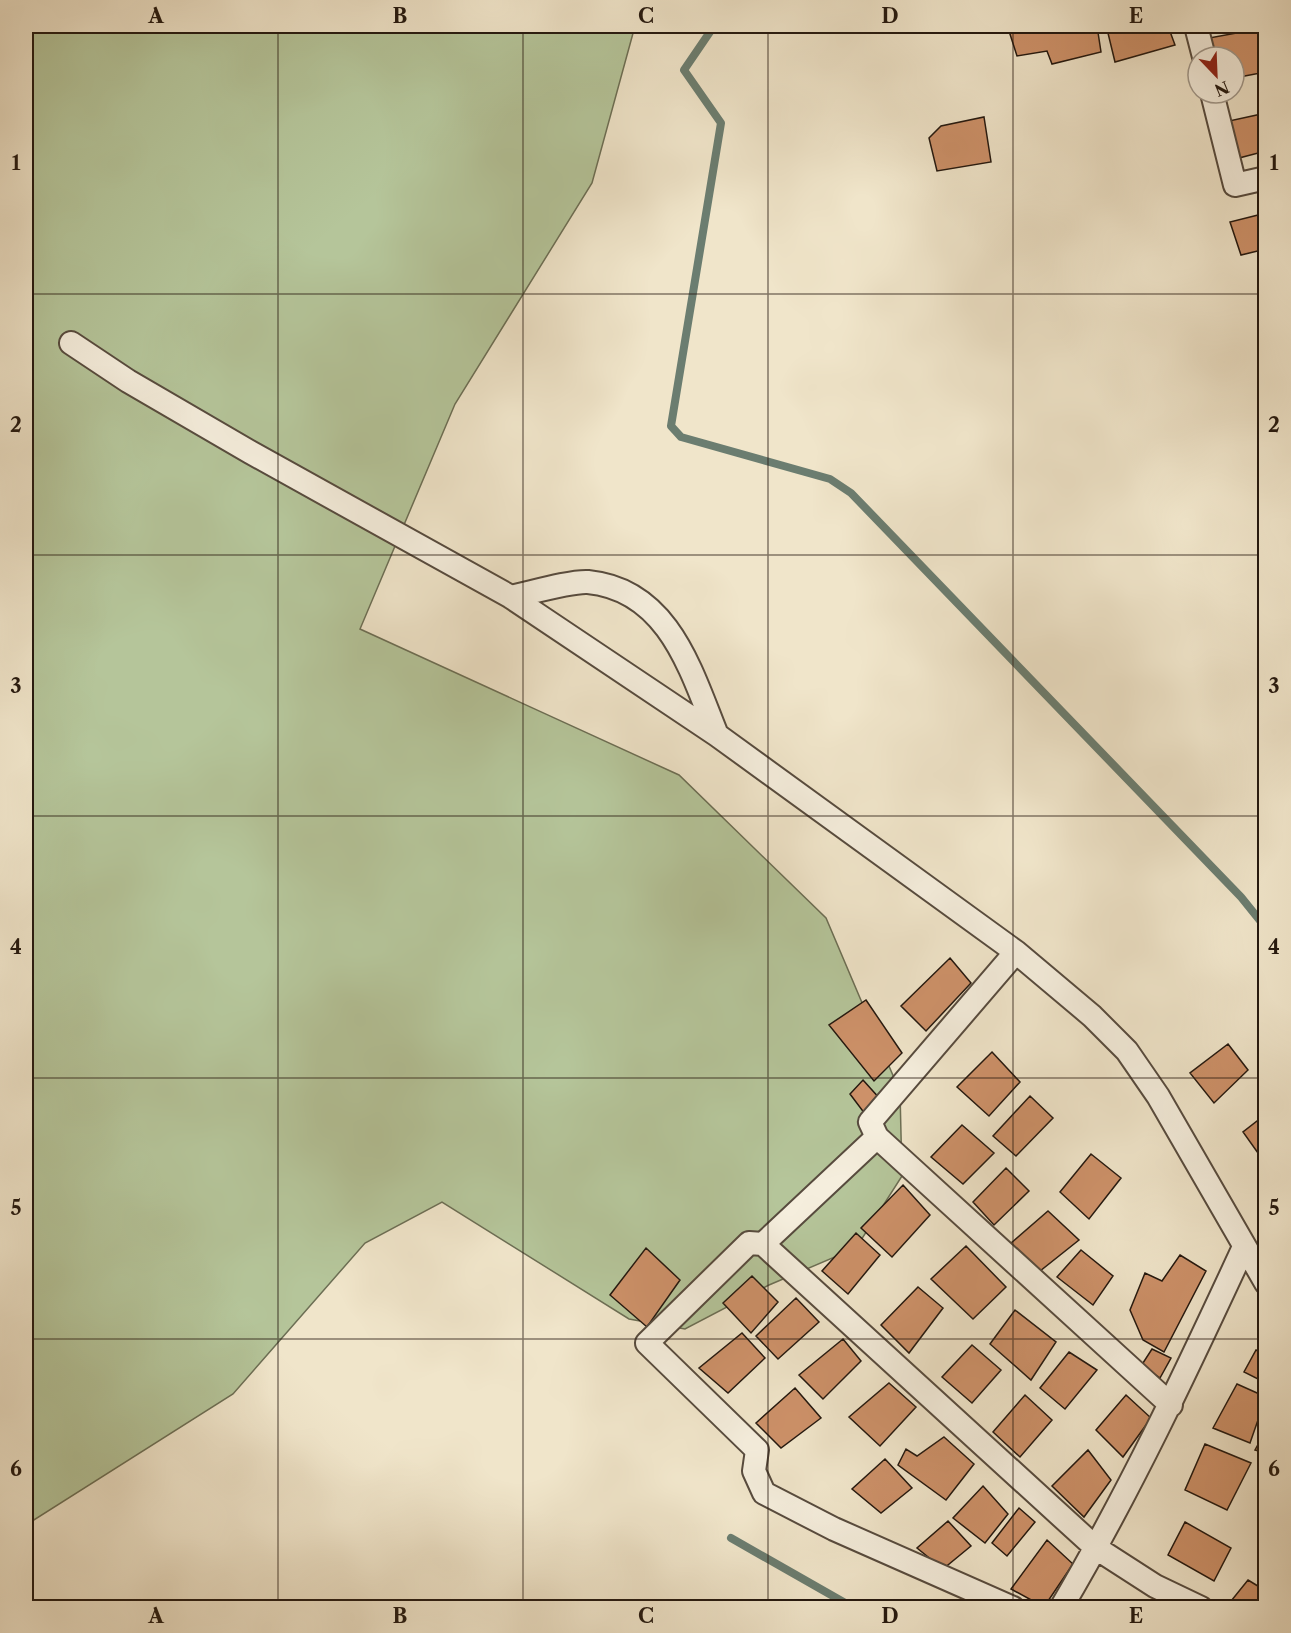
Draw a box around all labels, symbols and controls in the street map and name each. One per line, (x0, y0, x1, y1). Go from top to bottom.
text: A (147, 4, 164, 28)
text: B (393, 4, 408, 28)
text: C (638, 4, 654, 28)
text: D (881, 4, 899, 28)
text: E (1129, 4, 1143, 28)
north arrow (1186, 45, 1246, 105)
text: N (1211, 77, 1232, 101)
text: 1 (12, 151, 21, 175)
text: 1 (1270, 151, 1279, 175)
text: 2 (10, 413, 22, 437)
text: 2 (1268, 413, 1280, 437)
text: 3 (10, 674, 22, 698)
text: 3 (1268, 674, 1280, 698)
text: 4 (10, 935, 22, 959)
text: 4 (1268, 935, 1280, 959)
text: 5 (10, 1196, 22, 1220)
text: 5 (1268, 1196, 1280, 1220)
text: 6 (10, 1457, 22, 1481)
text: 6 (1268, 1457, 1280, 1481)
text: A (147, 1604, 164, 1628)
text: B (393, 1604, 408, 1628)
text: C (638, 1604, 654, 1628)
text: D (881, 1604, 899, 1628)
text: E (1129, 1604, 1143, 1628)

